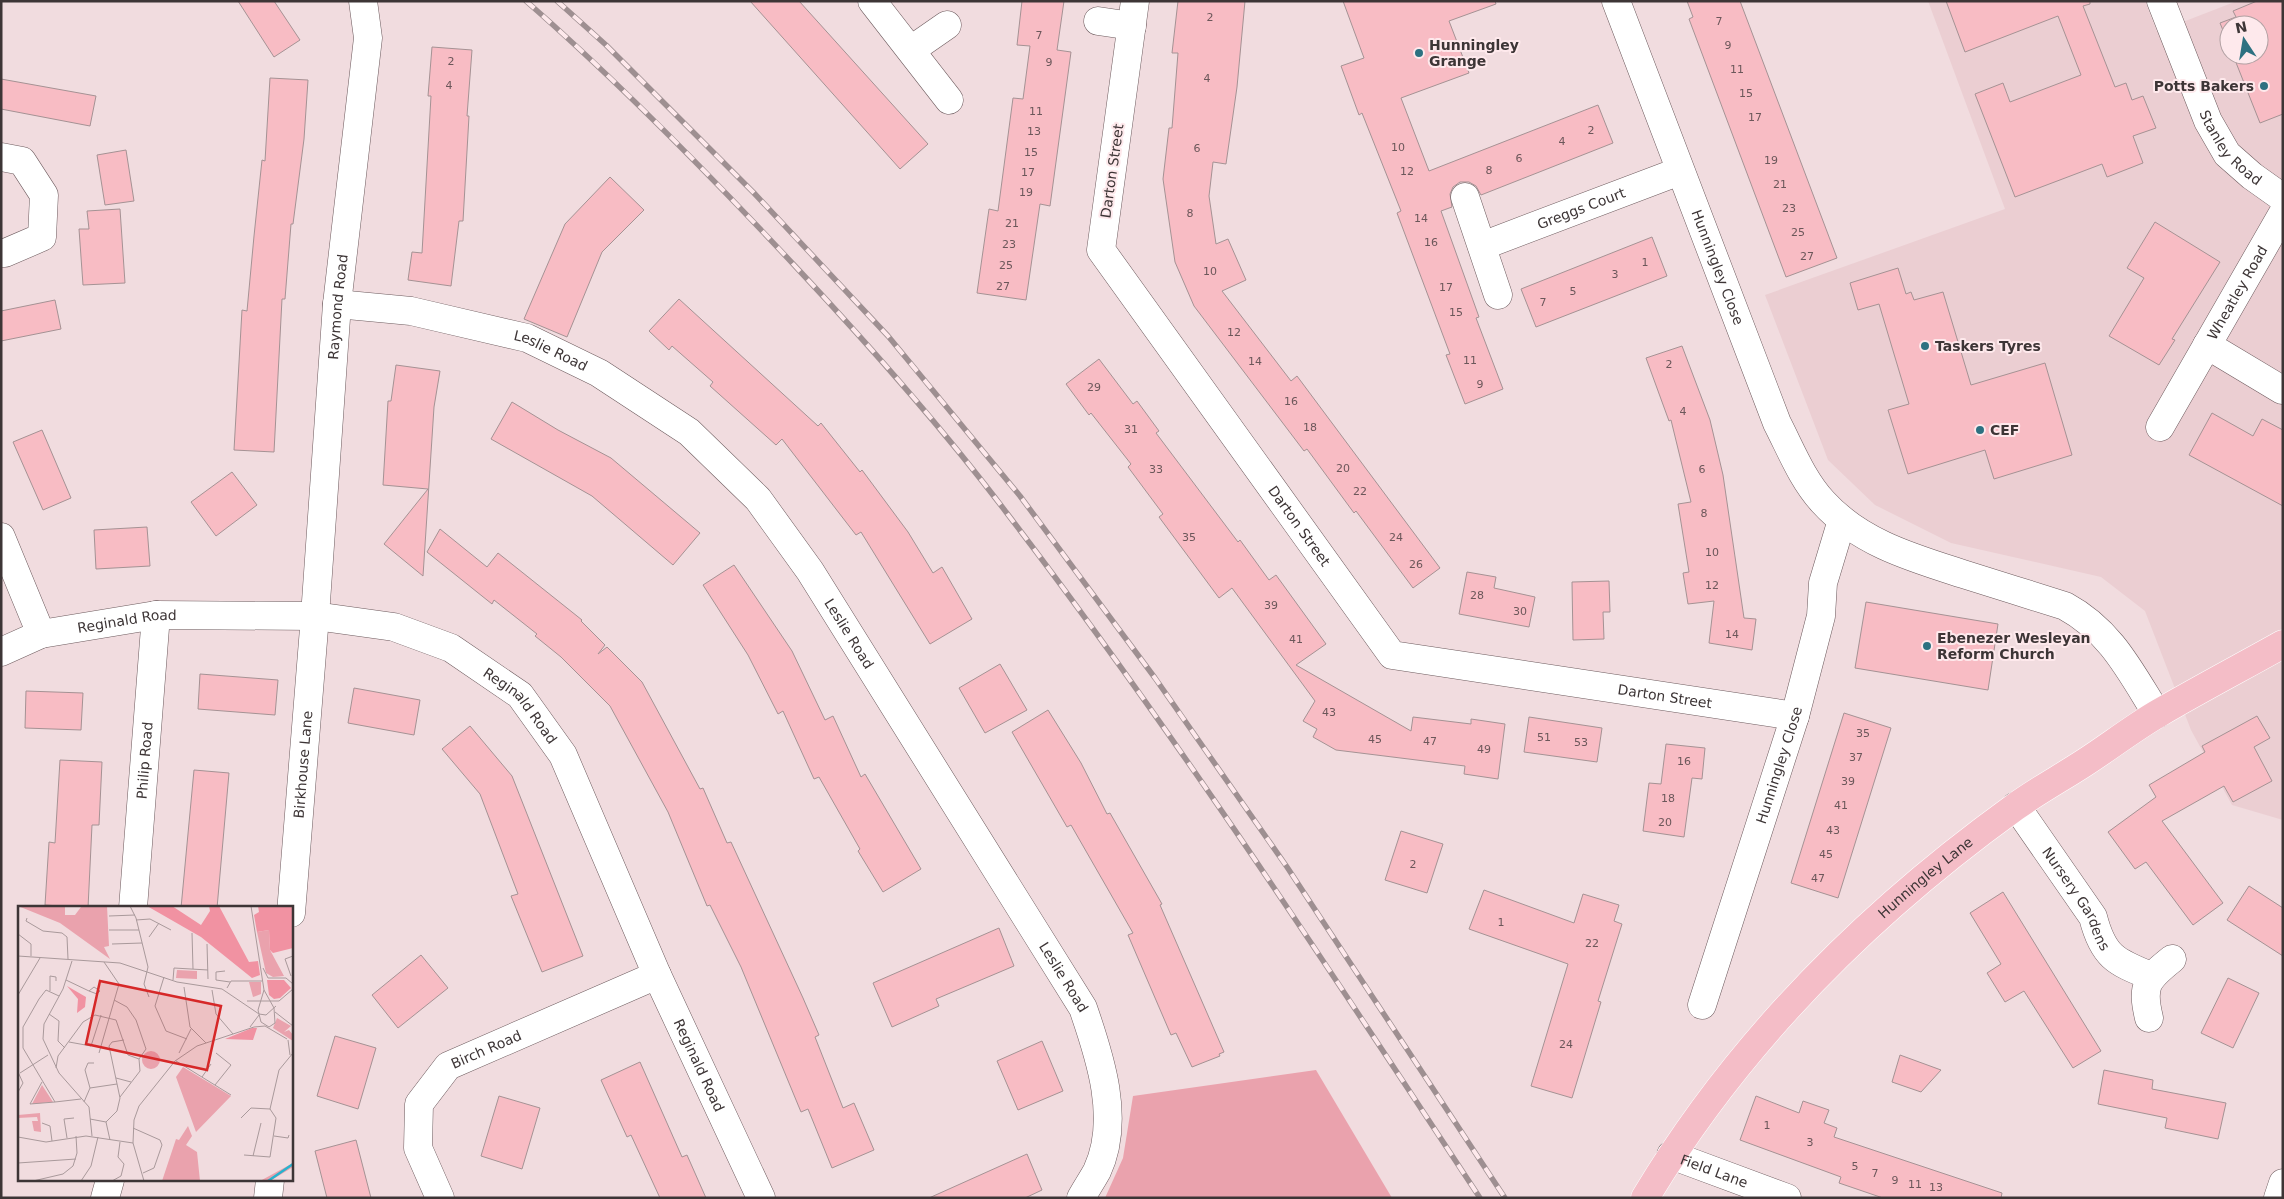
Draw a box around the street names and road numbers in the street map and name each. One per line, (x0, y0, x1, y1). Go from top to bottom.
street label: Stanley Road (2197, 108, 2265, 188)
street label: Darton Street (1097, 122, 1127, 219)
street label: Greggs Court (1535, 184, 1628, 232)
street label: Hunningley Close (1688, 207, 1747, 327)
street label: Wheatley Road (2204, 243, 2271, 342)
street label: Raymond Road (325, 253, 351, 360)
street label: Leslie Road (512, 327, 590, 374)
street label: Darton Street (1265, 483, 1334, 570)
street label: Leslie Road (821, 596, 877, 672)
street label: Reginald Road (76, 607, 177, 636)
street label: Reginald Road (480, 664, 560, 747)
street label: Darton Street (1617, 681, 1714, 711)
street label: Hunningley Close (1753, 705, 1805, 826)
street label: Birkhouse Lane (291, 710, 315, 819)
street label: Philip Road (134, 721, 156, 800)
street label: Hunningley Lane (1875, 834, 1976, 921)
street label: Nursery Gardens (2039, 844, 2113, 954)
street label: Leslie Road (1036, 939, 1092, 1015)
street label: Reginald Road (671, 1016, 728, 1114)
street label: Birch Road (448, 1027, 524, 1072)
street label: Field Lane (1678, 1151, 1750, 1191)

